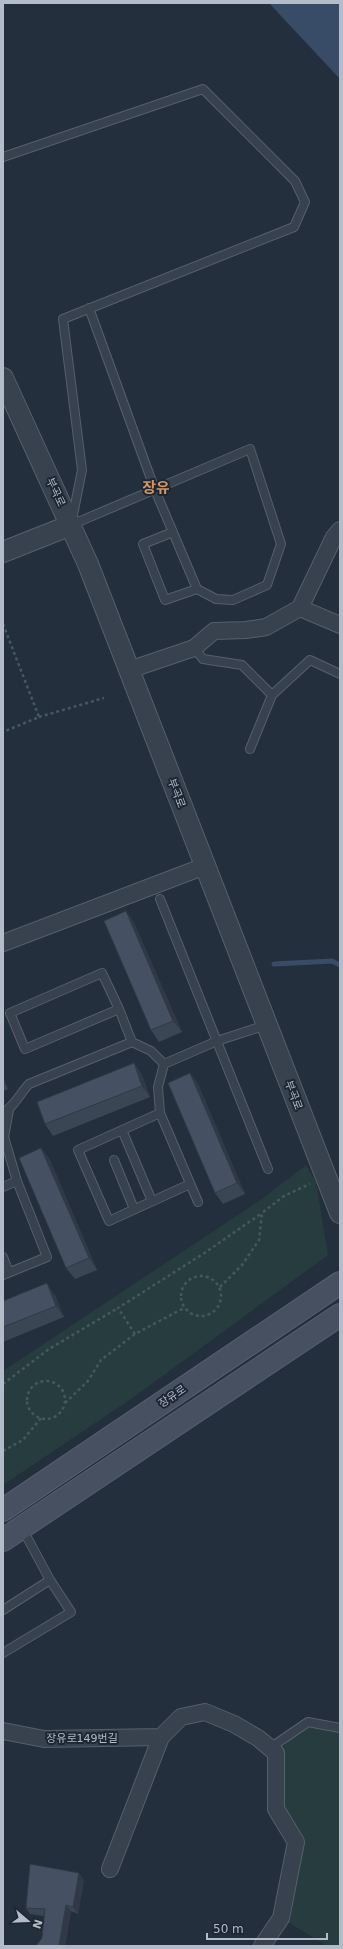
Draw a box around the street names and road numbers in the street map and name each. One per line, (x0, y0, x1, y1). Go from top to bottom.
street label: 부곡로 (43, 476, 68, 509)
street label: 부곡로 (165, 777, 188, 810)
street label: 부곡로 (282, 1079, 305, 1112)
street label: 장유로 (156, 1383, 189, 1410)
street label: 장유로149번길 (46, 1732, 118, 1745)

